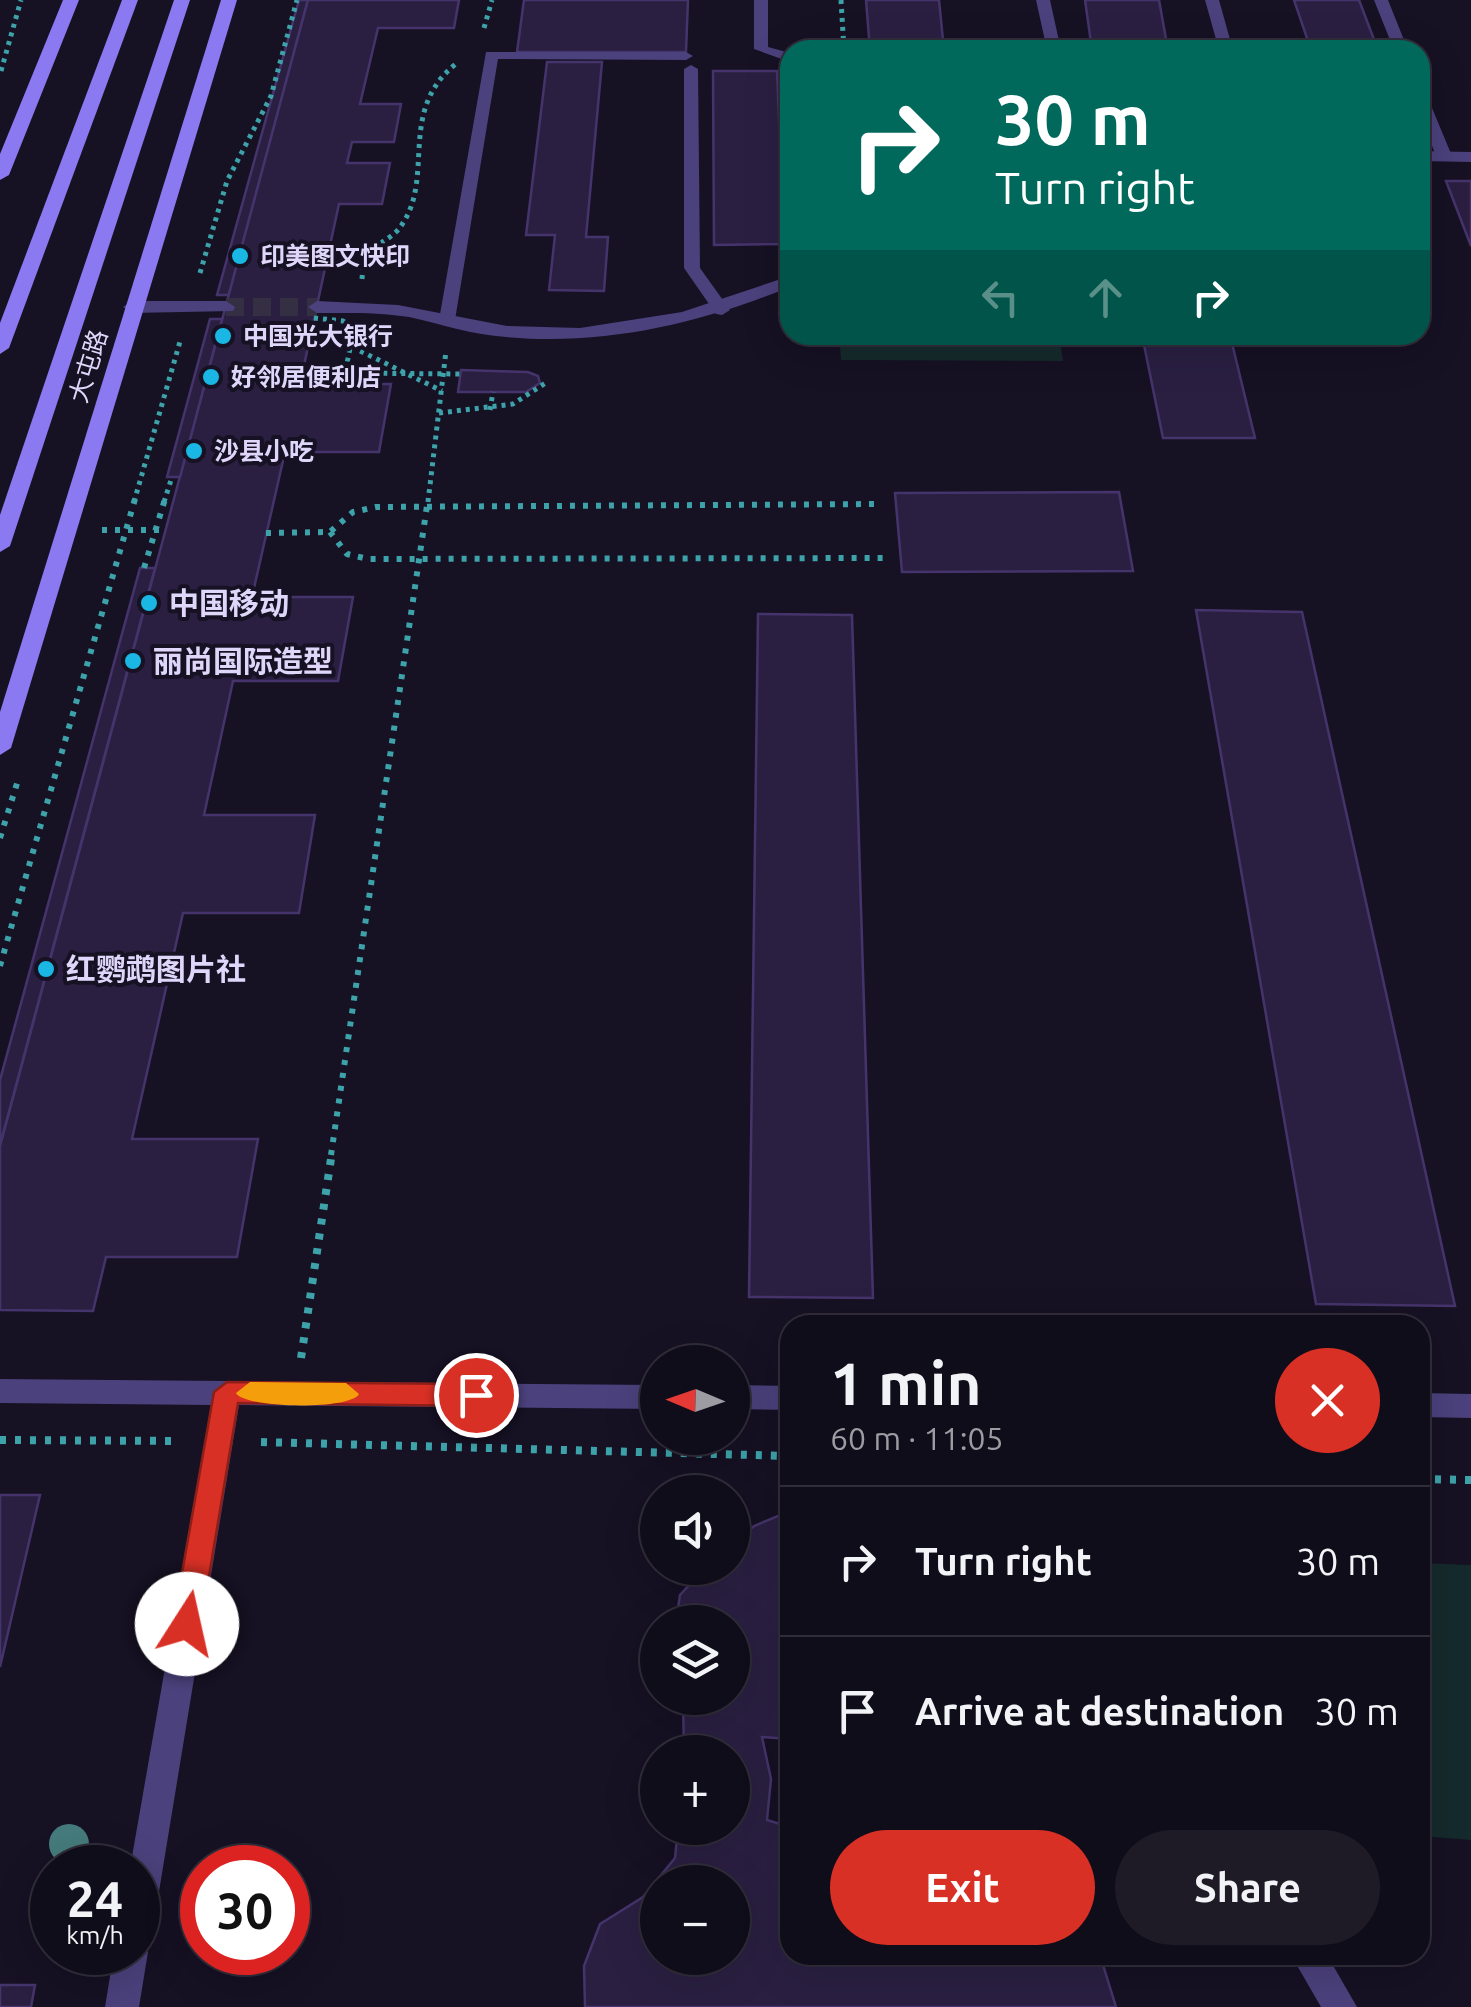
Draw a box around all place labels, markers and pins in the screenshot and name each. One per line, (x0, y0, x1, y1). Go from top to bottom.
place label: 印美图文快印 (260, 242, 410, 270)
marker: 印美图文快印 (229, 245, 251, 267)
place label: 中国光大银行 (243, 322, 393, 350)
marker: 中国光大银行 (212, 325, 234, 347)
place label: 好邻居便利店 (231, 363, 381, 391)
marker: 好邻居便利店 (200, 366, 222, 388)
place label: 沙县小吃 (214, 437, 314, 465)
marker: 沙县小吃 (183, 440, 205, 462)
place label: 中国移动 (169, 586, 289, 620)
marker: 中国移动 (138, 592, 160, 614)
place label: 丽尚国际造型 (153, 644, 333, 678)
marker: 丽尚国际造型 (122, 650, 144, 672)
place label: 红鹦鹉图片社 (66, 952, 246, 986)
marker: 红鹦鹉图片社 (35, 958, 57, 980)
pin (434, 1353, 519, 1438)

